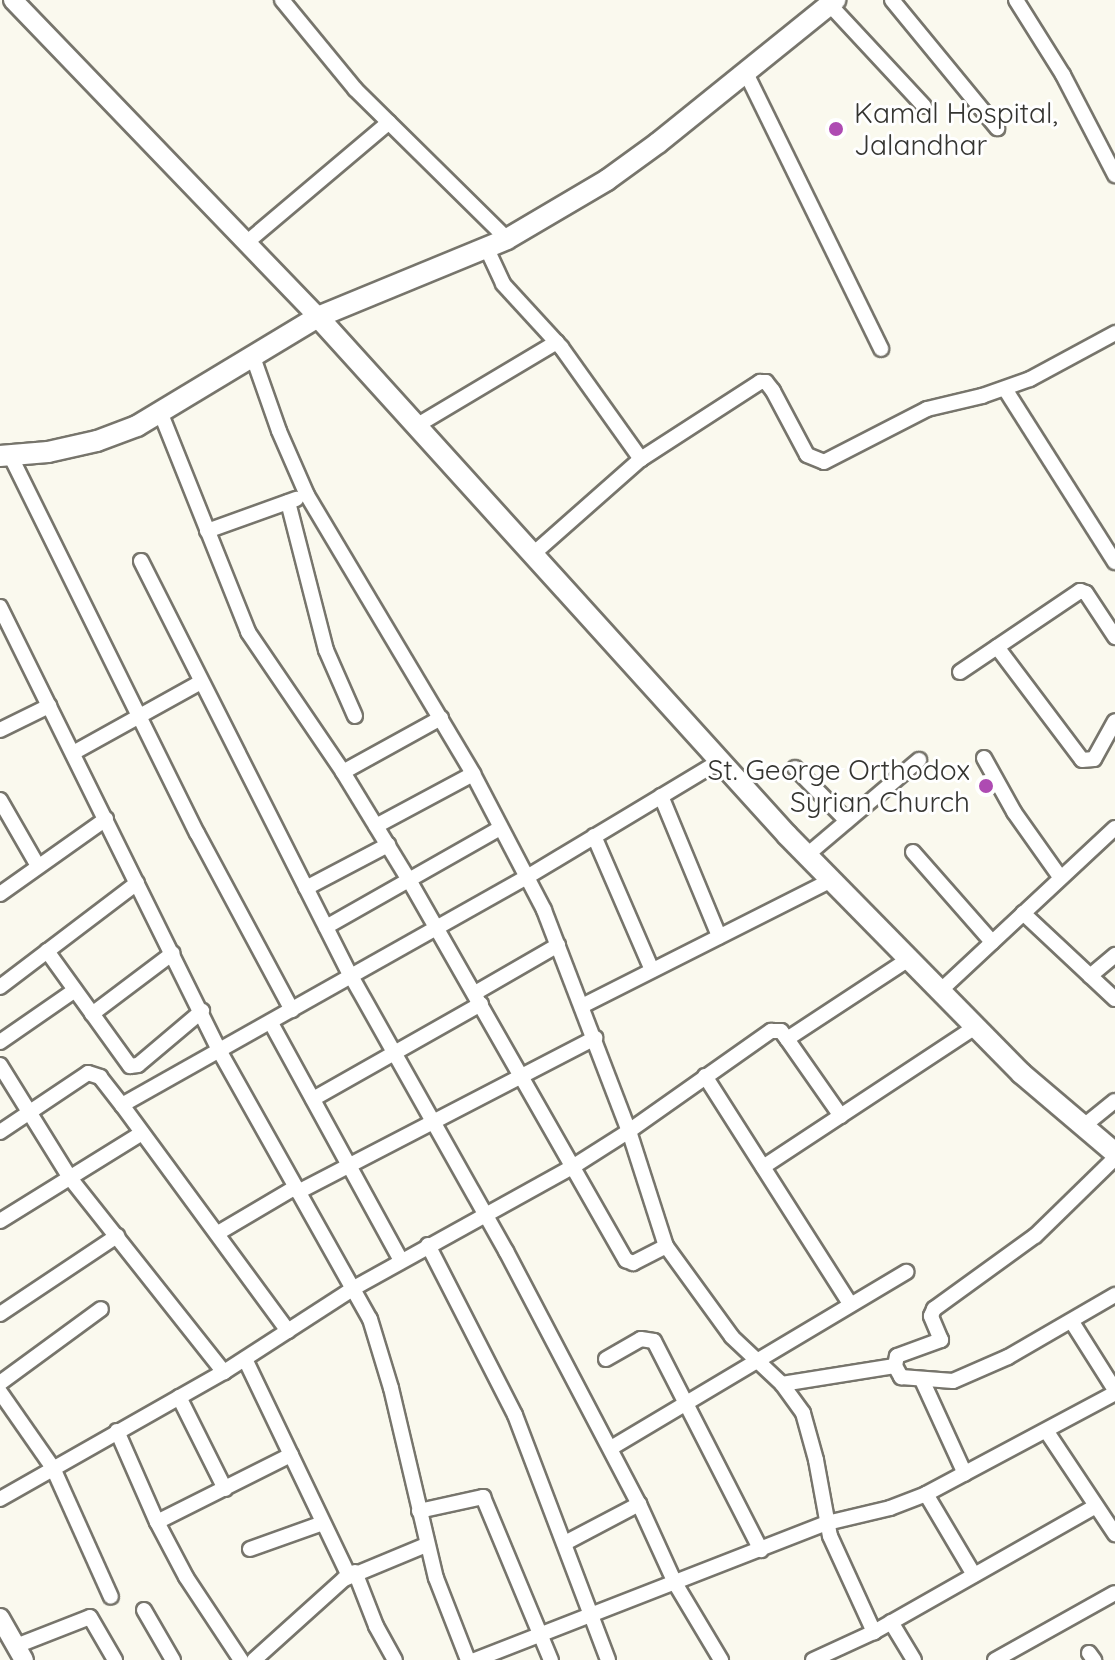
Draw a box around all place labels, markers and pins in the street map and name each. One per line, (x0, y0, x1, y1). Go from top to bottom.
place label: Kamal Hospital, Jalandhar (854, 96, 1058, 162)
marker: Kamal Hospital, Jalandhar (825, 118, 847, 140)
place label: St. George Orthodox Syrian Church (707, 753, 970, 819)
marker: St. George Orthodox Syrian Church (977, 777, 995, 795)

